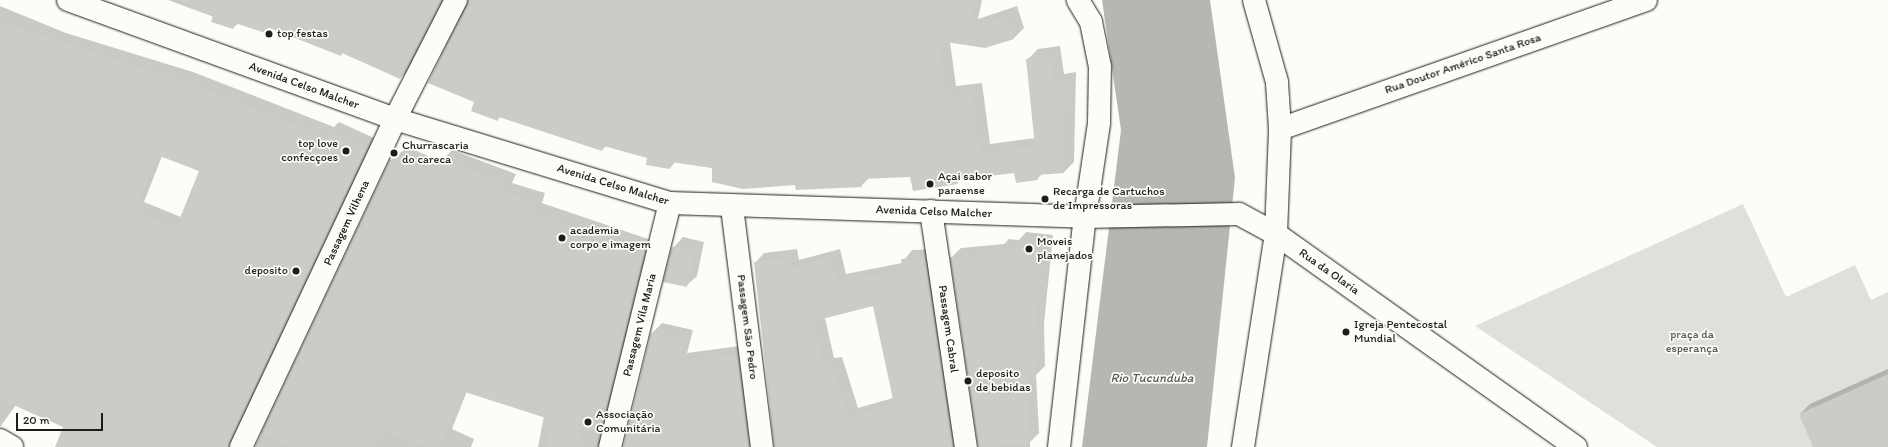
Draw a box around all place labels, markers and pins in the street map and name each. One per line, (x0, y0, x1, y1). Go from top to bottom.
place label: top festas (277, 27, 327, 41)
marker: top festas (264, 29, 274, 39)
place label: top love confecçoes (281, 137, 338, 165)
place label: Churrascaria do careca (402, 139, 469, 167)
marker: top love confecçoes (341, 146, 351, 156)
marker: Churrascaria do careca (389, 148, 399, 158)
place label: Açai sabor paraense (938, 170, 992, 198)
marker: Açai sabor paraense (925, 179, 935, 189)
place label: Recarga de Cartuchos de Impressoras (1053, 185, 1165, 213)
marker: Recarga de Cartuchos de Impressoras (1040, 194, 1050, 204)
place label: academia corpo e imagem (570, 224, 651, 252)
marker: academia corpo e imagem (557, 233, 567, 243)
place label: Moveis planejados (1037, 235, 1093, 263)
marker: Moveis planejados (1024, 244, 1034, 254)
place label: deposito (245, 264, 288, 278)
marker: deposito (291, 266, 301, 276)
place label: Igreja Pentecostal Mundial (1354, 318, 1447, 346)
marker: Igreja Pentecostal Mundial (1341, 327, 1351, 337)
place label: deposito de bebidas (976, 367, 1030, 395)
marker: deposito de bebidas (963, 376, 973, 386)
place label: Associação Comunitária (596, 408, 660, 436)
marker: Associação Comunitária (583, 417, 593, 427)

